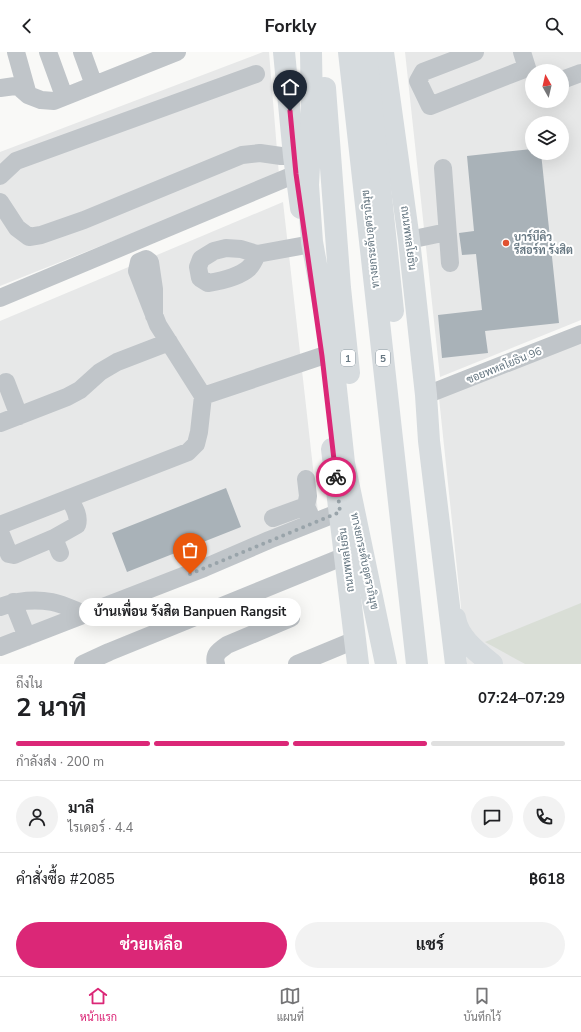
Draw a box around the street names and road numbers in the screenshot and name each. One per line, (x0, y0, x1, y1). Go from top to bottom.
street label: ทางยกระดับอุตราภิมุข (358, 189, 384, 289)
street label: ถนนพหลโยธิน (397, 205, 421, 271)
street label: ซอยพหลโยธิน 96 (464, 342, 545, 387)
road number: 1 (341, 350, 355, 366)
road number: 5 (376, 350, 390, 366)
street label: ทางยกระดับอุตราภิมุข (346, 511, 382, 611)
street label: ถนนพหลโยธิน (334, 527, 358, 593)

